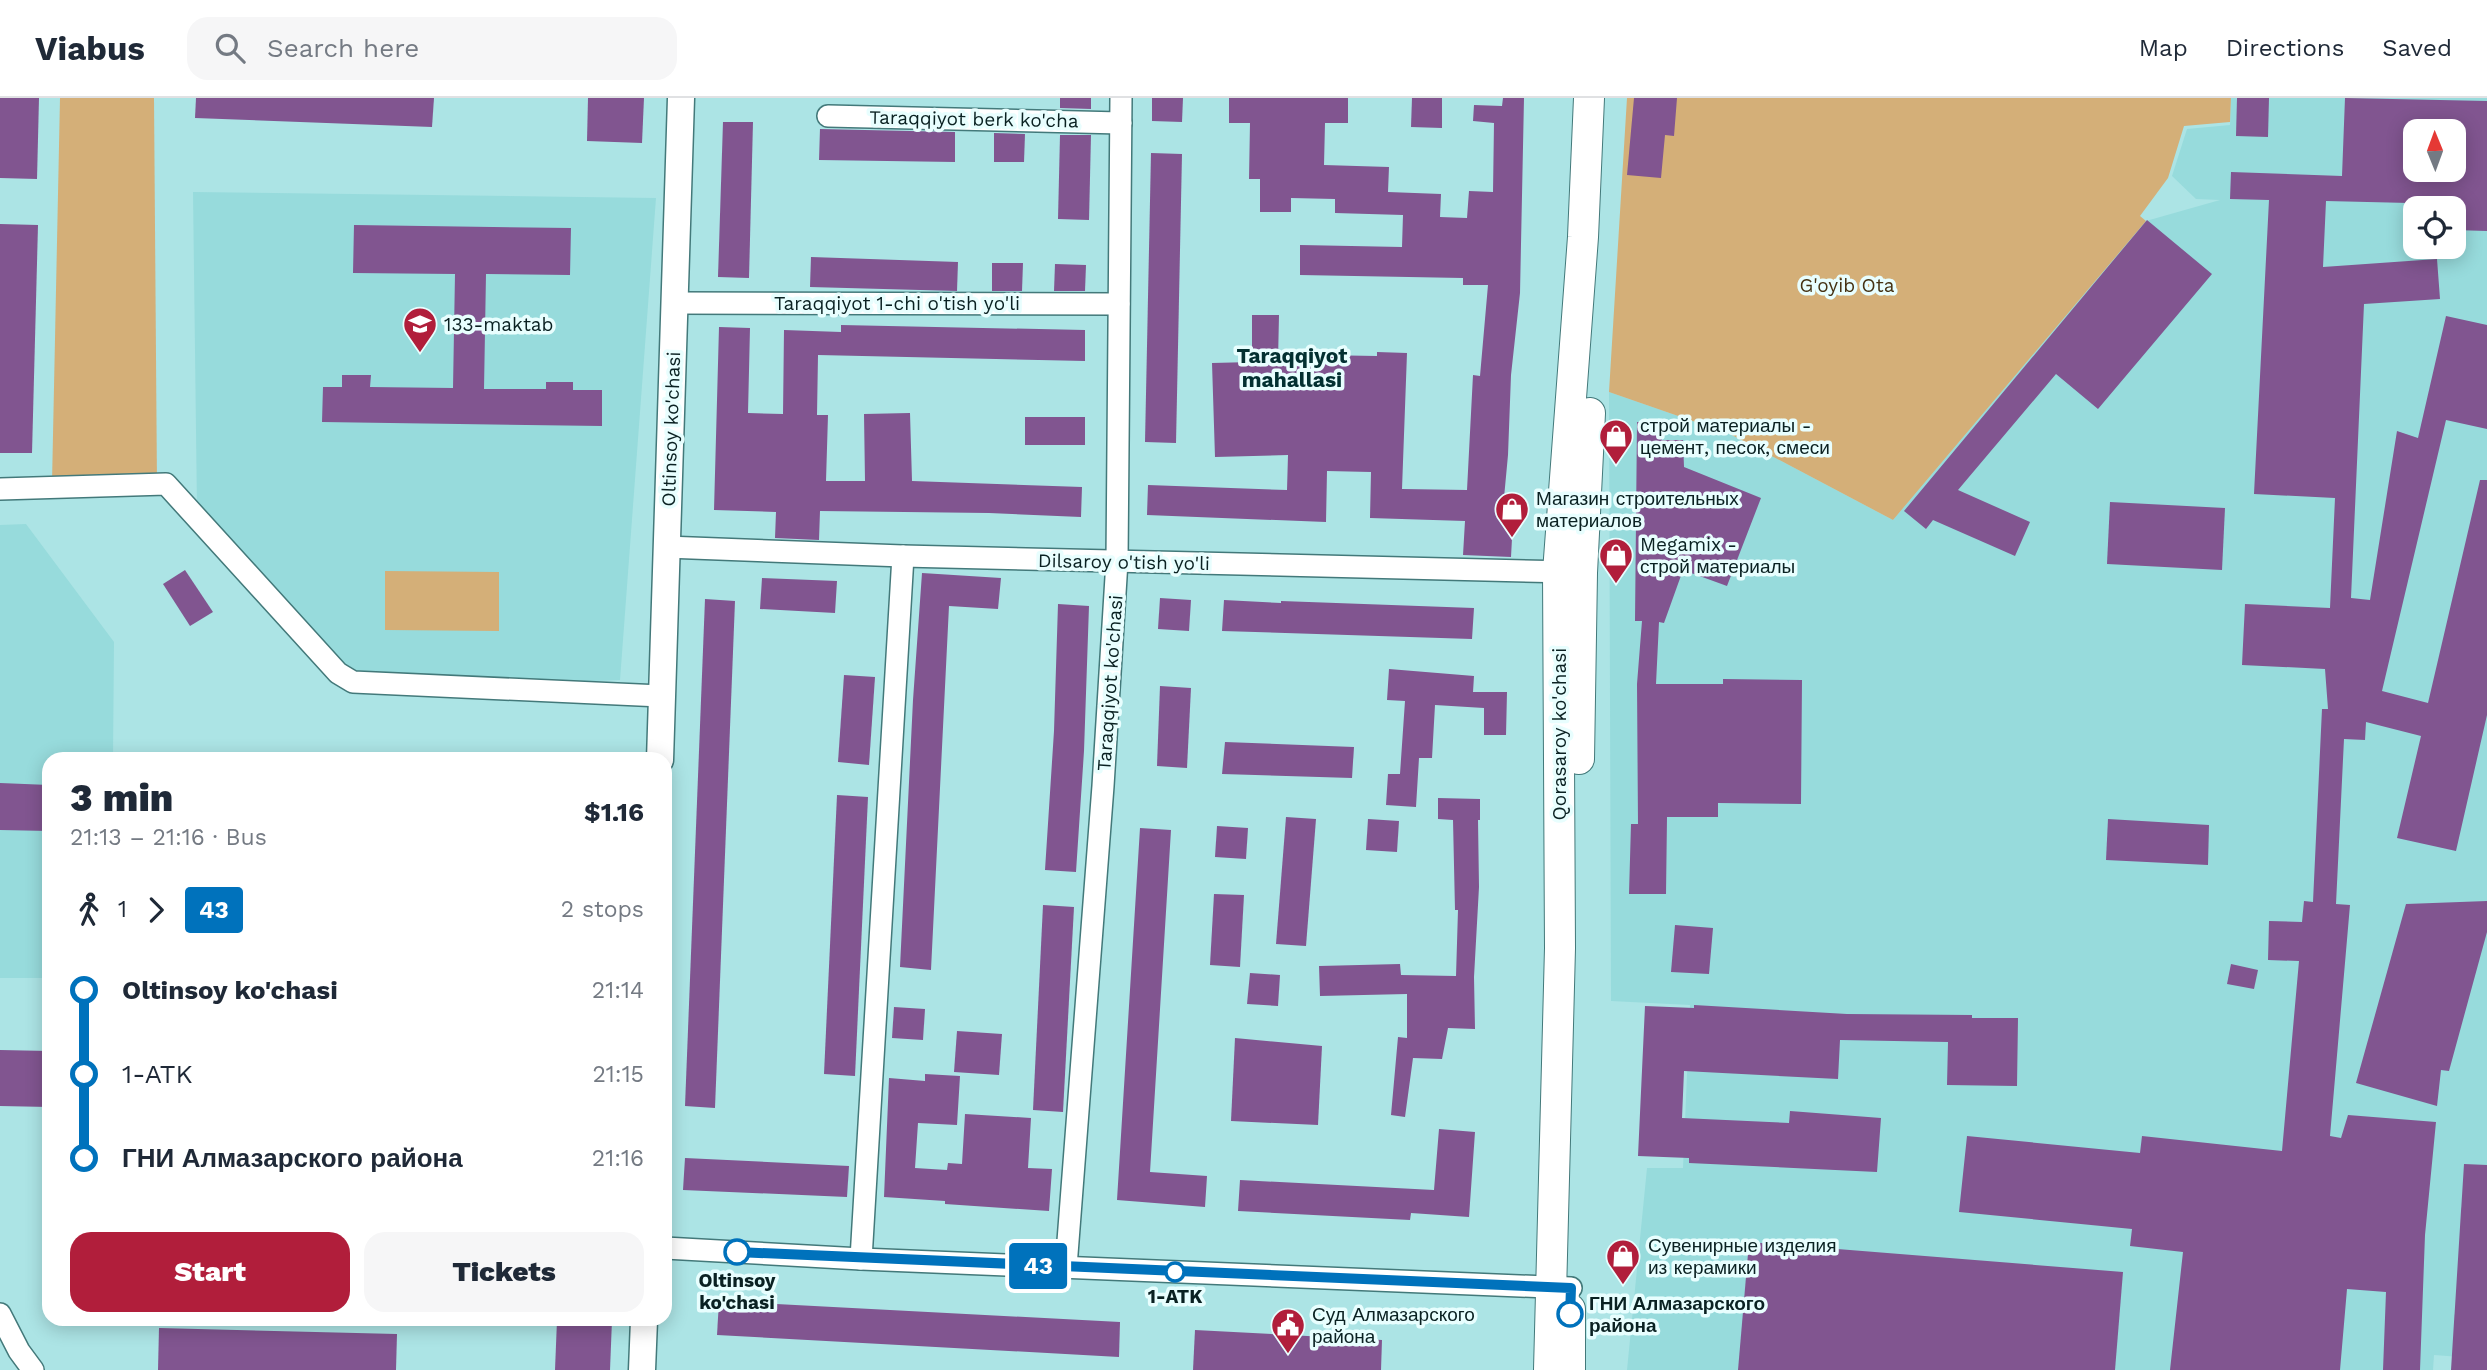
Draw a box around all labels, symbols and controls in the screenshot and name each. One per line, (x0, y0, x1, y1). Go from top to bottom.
search box (187, 17, 677, 80)
text: Viabus (35, 29, 145, 68)
icon: search (211, 29, 249, 67)
text: Search here (267, 33, 419, 63)
text: Map (2139, 34, 2188, 62)
text: Directions (2226, 34, 2344, 62)
text: Saved (2382, 34, 2452, 62)
street label: Taraqqiyot berk ko'cha (869, 106, 1079, 132)
north arrow (2403, 119, 2466, 182)
map controls (2403, 119, 2466, 259)
button: locate (2403, 196, 2466, 259)
park label: G'oyib Ota (1799, 274, 1895, 297)
street label: Taraqqiyot 1-chi o'tish yo'li (774, 292, 1020, 315)
school or university icon: 133-maktab (401, 305, 439, 354)
place label: 133-maktab (444, 313, 554, 336)
district label: Taraqqiyot mahallasi (1237, 343, 1347, 392)
street label: Oltinsoy ko'chasi (657, 351, 685, 507)
place label: строй материалы - цемент, песок, смеси (1640, 414, 1830, 459)
shop icon: строй материалы - цемент, песок, смеси (1597, 417, 1635, 466)
place label: Магазин строительных материалов (1536, 487, 1739, 532)
shop icon: Магазин строительных материалов (1493, 490, 1531, 539)
place label: Megamix - строй материалы (1640, 533, 1795, 578)
shop icon: Megamix - строй материалы (1597, 536, 1635, 585)
street label: Dilsaroy o'tish yo'li (1038, 549, 1210, 575)
street label: Taraqqiyot ko'chasi (1092, 594, 1128, 772)
street label: Qorasaroy ko'chasi (1548, 648, 1571, 820)
text: 3 min (70, 776, 173, 820)
text: $1.16 (584, 797, 644, 827)
text: 21:13 – 21:16 · Bus (70, 824, 267, 851)
icon: walk (70, 891, 108, 929)
icon: forward (137, 891, 175, 929)
text: 1 (118, 896, 127, 923)
text: 43 (199, 896, 229, 924)
text: 2 stops (561, 896, 644, 923)
text: Oltinsoy ko'chasi (122, 975, 338, 1005)
text: 21:14 (592, 977, 644, 1004)
text: 1-ATK (122, 1059, 192, 1089)
text: 21:15 (592, 1061, 644, 1088)
text: ГНИ Алмазарского района (122, 1143, 463, 1173)
text: 21:16 (592, 1145, 644, 1172)
button: Start (70, 1232, 350, 1312)
button: Tickets (364, 1232, 644, 1312)
place label: Сувенирные изделия из керамики (1648, 1234, 1836, 1279)
shop icon: Сувенирные изделия из керамики (1604, 1237, 1642, 1286)
marker: Oltinsoy ko'chasi (724, 1239, 750, 1265)
line badge: 43 (1006, 1243, 1070, 1289)
text: 43 (1023, 1252, 1053, 1280)
marker: 1-ATK (1165, 1262, 1185, 1282)
place label: Oltinsoy ko'chasi (698, 1269, 776, 1314)
place label: 1-ATK (1148, 1285, 1202, 1308)
place label: ГНИ Алмазарского района (1589, 1292, 1765, 1337)
marker: ГНИ Алмазарского района (1557, 1301, 1583, 1327)
place label: Суд Алмазарского района (1312, 1303, 1475, 1348)
public building icon: Суд Алмазарского района (1269, 1306, 1307, 1355)

